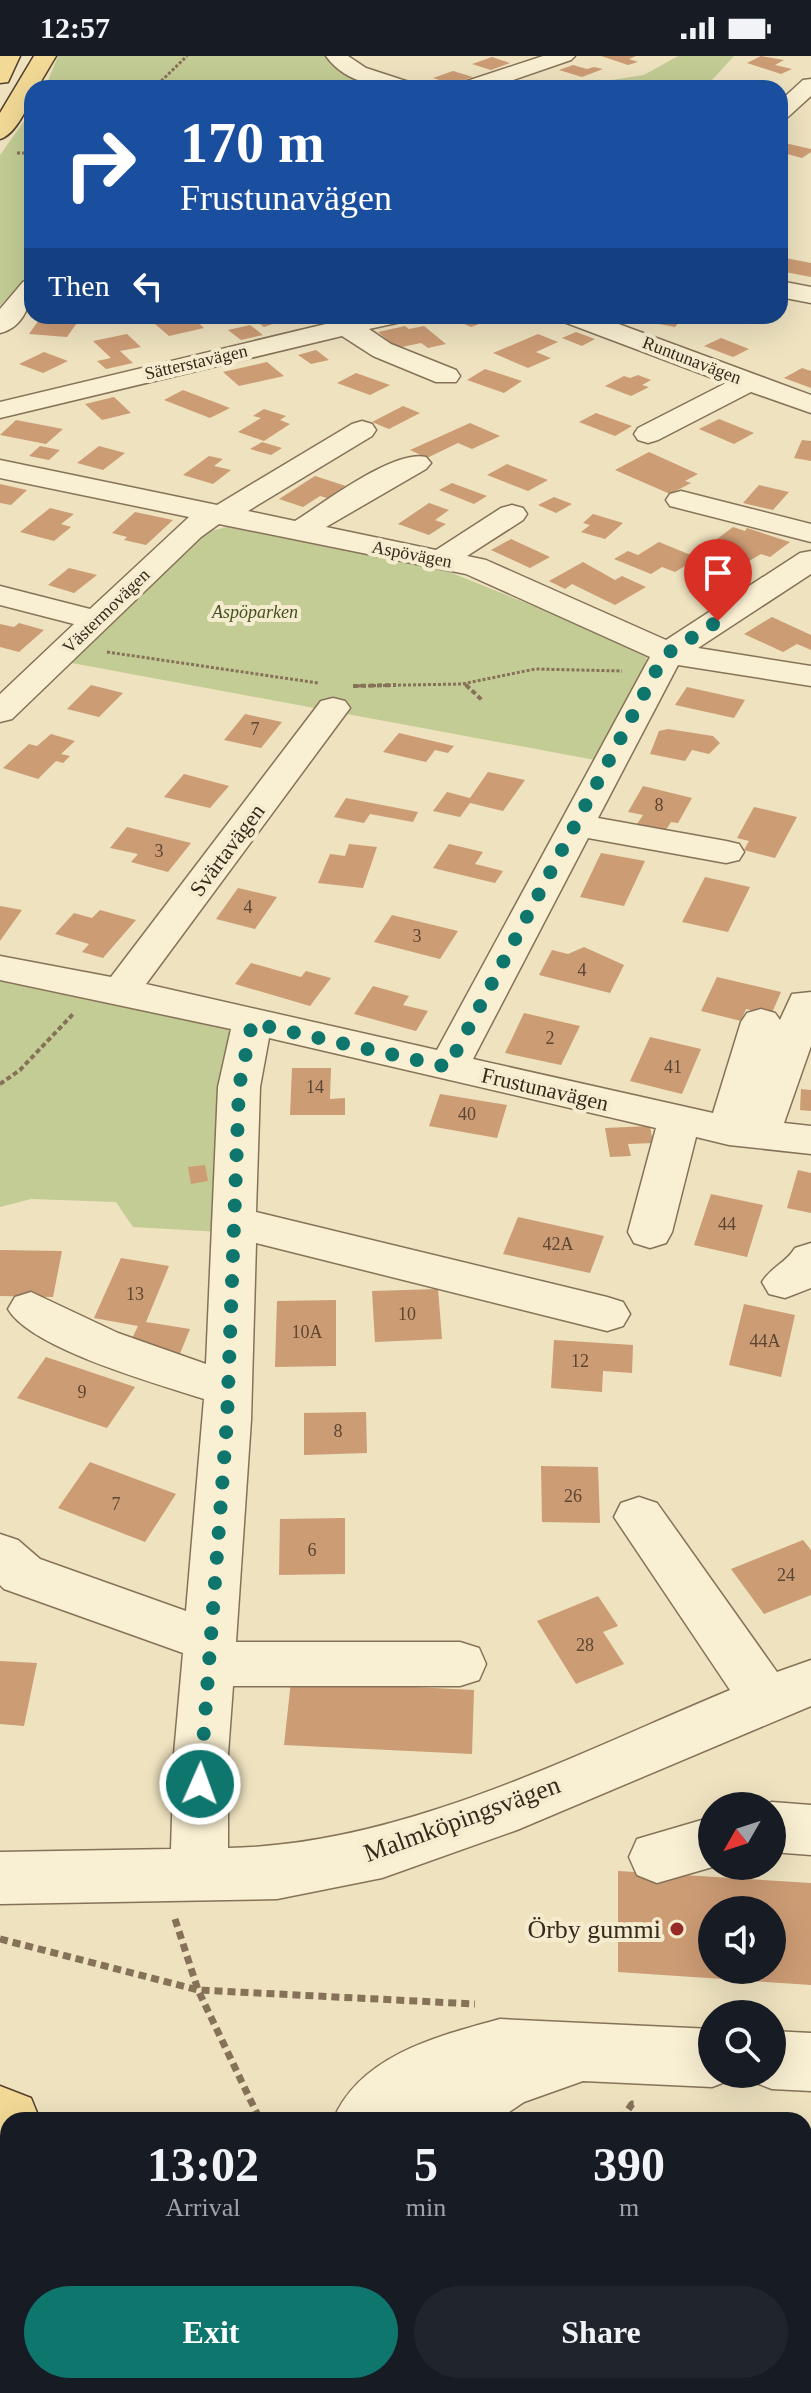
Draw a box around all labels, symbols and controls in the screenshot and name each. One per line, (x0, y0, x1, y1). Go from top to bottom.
text: 12:57 (40, 11, 110, 44)
icon: right (48, 112, 152, 216)
text: 170 m (180, 112, 325, 174)
text: Frustunavägen (180, 178, 392, 218)
icon: left (126, 264, 170, 308)
text: Then (48, 269, 110, 302)
street label: Runtunavägen (640, 332, 744, 388)
street label: Sätterstavägen (143, 340, 249, 384)
street label: Aspövägen (370, 536, 454, 572)
pin (684, 539, 752, 621)
icon: arrive (696, 551, 740, 595)
street label: Västermovägen (58, 565, 154, 657)
park label: Aspöparken (211, 602, 298, 622)
house number: 7 (251, 719, 260, 739)
house number: 8 (655, 795, 664, 815)
street label: Svärtavägen (184, 799, 270, 901)
house number: 3 (155, 841, 164, 861)
house number: 4 (244, 897, 253, 917)
house number: 3 (413, 926, 422, 946)
house number: 4 (578, 960, 587, 980)
house number: 2 (546, 1028, 555, 1048)
house number: 41 (664, 1057, 682, 1077)
street label: Frustunavägen (479, 1062, 611, 1116)
house number: 14 (306, 1077, 324, 1097)
house number: 40 (458, 1104, 476, 1124)
house number: 44 (718, 1214, 736, 1234)
house number: 42A (543, 1234, 574, 1254)
house number: 13 (126, 1284, 144, 1304)
house number: 10 (398, 1304, 416, 1324)
house number: 10A (292, 1322, 323, 1342)
house number: 44A (750, 1331, 781, 1351)
house number: 12 (571, 1351, 589, 1371)
house number: 9 (78, 1382, 87, 1402)
house number: 8 (334, 1421, 343, 1441)
house number: 26 (564, 1486, 582, 1506)
house number: 7 (112, 1494, 121, 1514)
house number: 6 (308, 1540, 317, 1560)
house number: 24 (777, 1565, 795, 1585)
house number: 28 (576, 1635, 594, 1655)
position arrow (158, 1742, 242, 1826)
street label: Malmköpingsvägen (360, 1770, 564, 1868)
north arrow (698, 1792, 786, 1880)
map controls (698, 1792, 786, 2088)
button: sound (698, 1896, 786, 1984)
place label: Örby gummi (527, 1915, 661, 1944)
marker: Örby gummi (668, 1920, 686, 1938)
button: search (698, 2000, 786, 2088)
text: 13:02 (147, 2138, 259, 2191)
text: 5 (414, 2138, 438, 2191)
text: 390 (593, 2138, 665, 2191)
text: Arrival (165, 2193, 240, 2222)
text: min (406, 2193, 446, 2222)
text: m (619, 2193, 639, 2222)
button: Exit (24, 2286, 398, 2378)
button: Share (414, 2286, 788, 2378)

